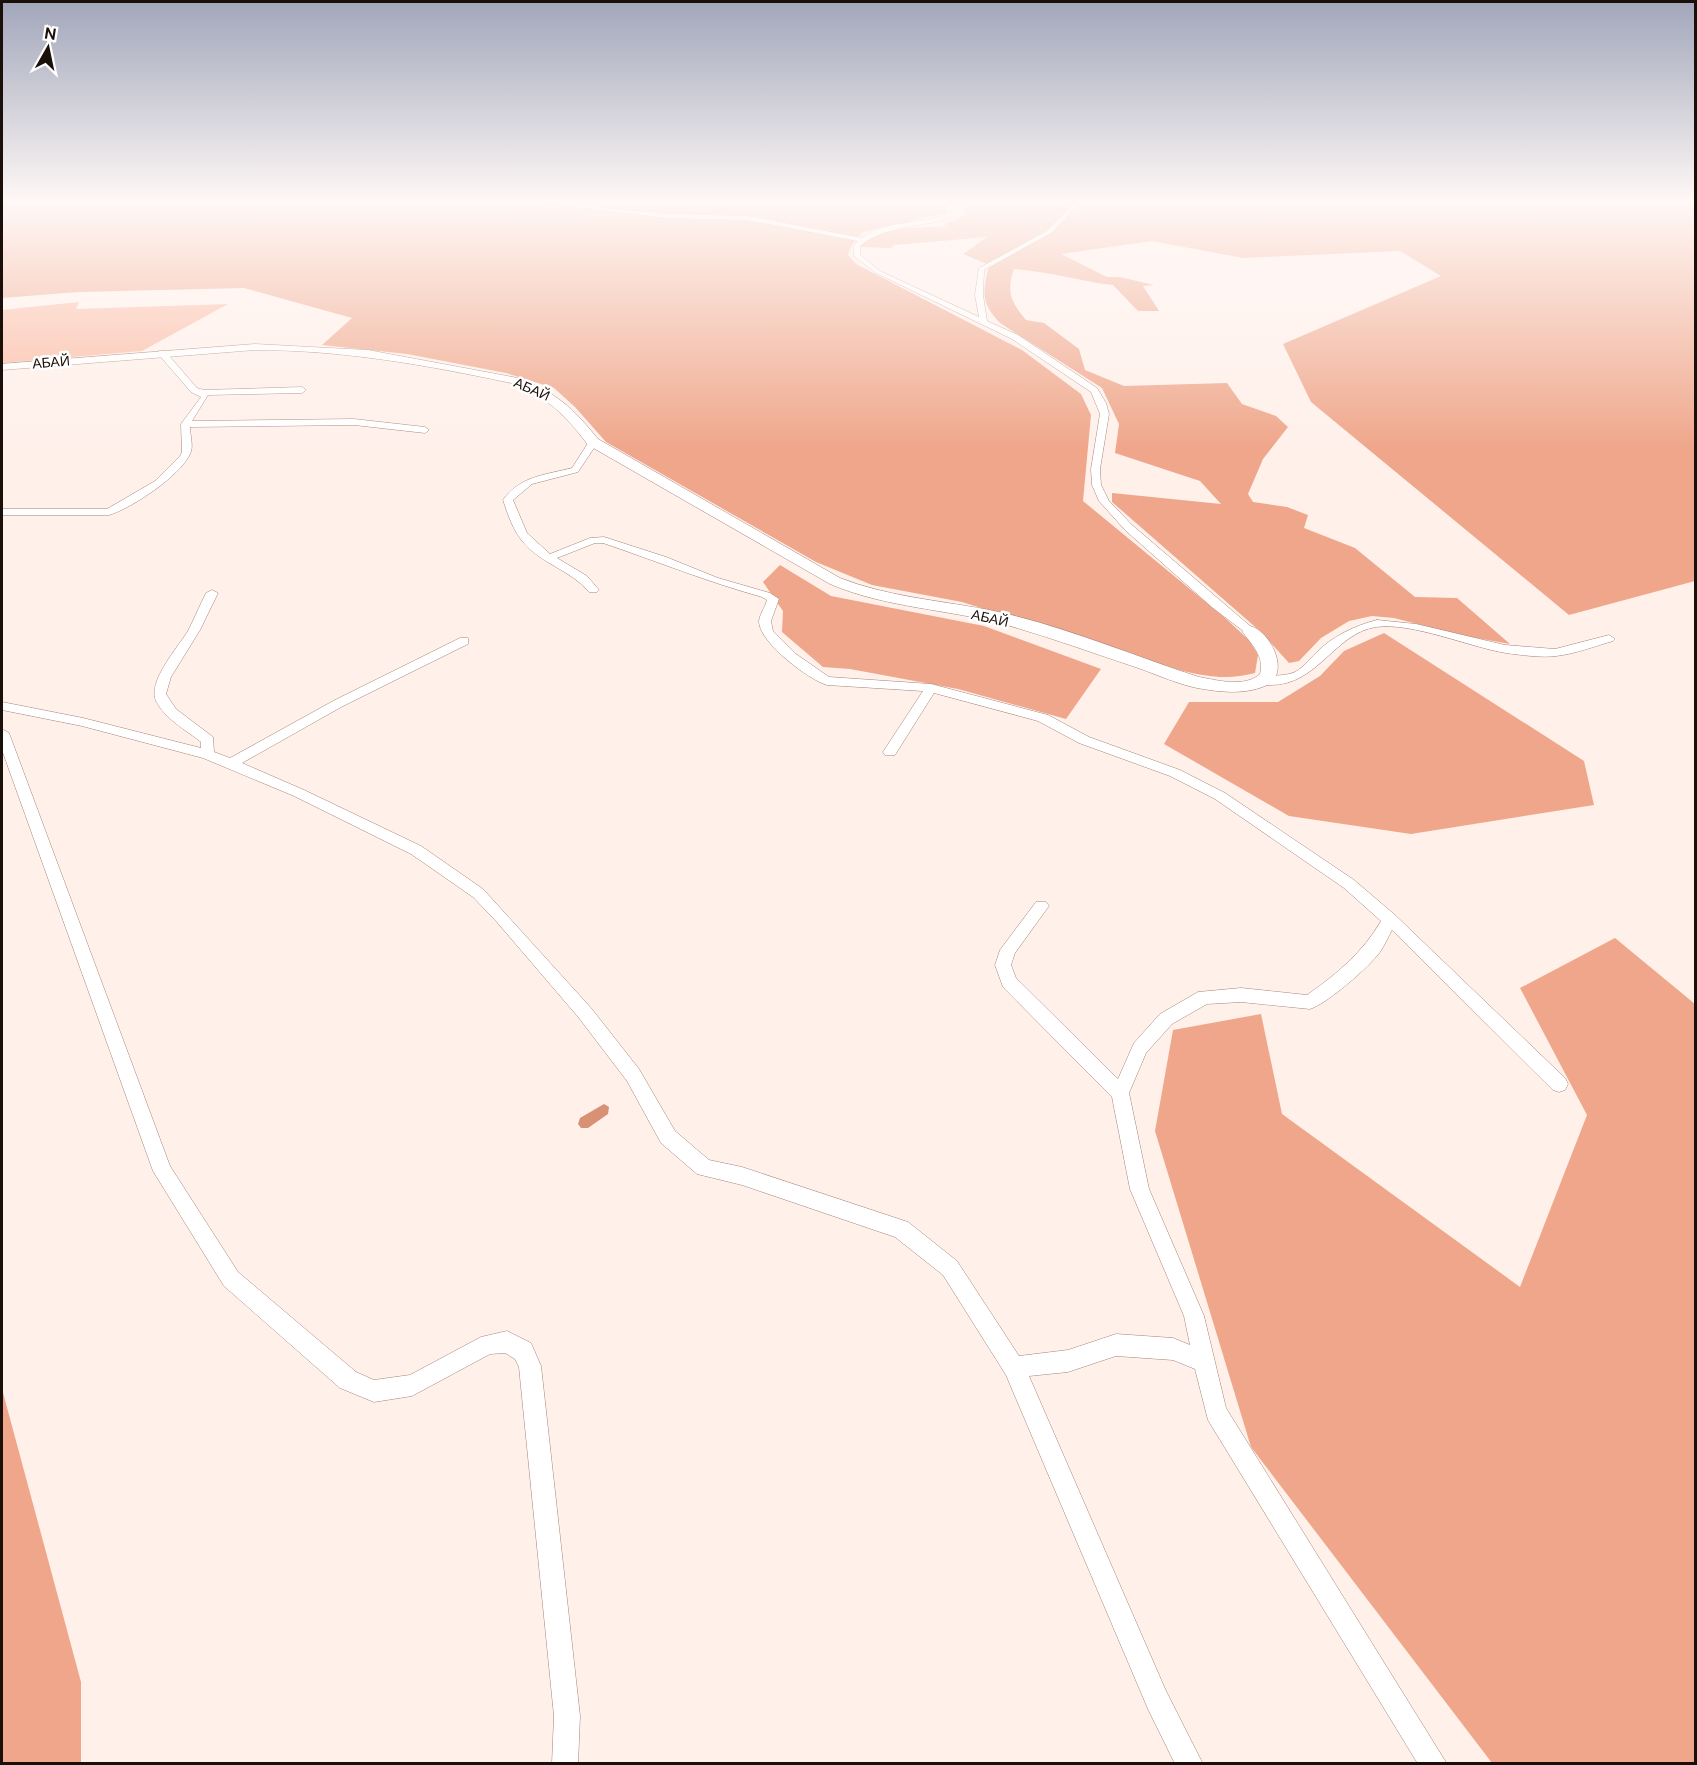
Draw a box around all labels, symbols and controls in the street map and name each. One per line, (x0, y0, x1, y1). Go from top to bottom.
north arrow (18, 18, 78, 78)
text: N (43, 22, 58, 45)
street label: АБАЙ (31, 351, 71, 373)
street label: АБАЙ (511, 373, 553, 405)
street label: АБАЙ (970, 605, 1010, 631)

